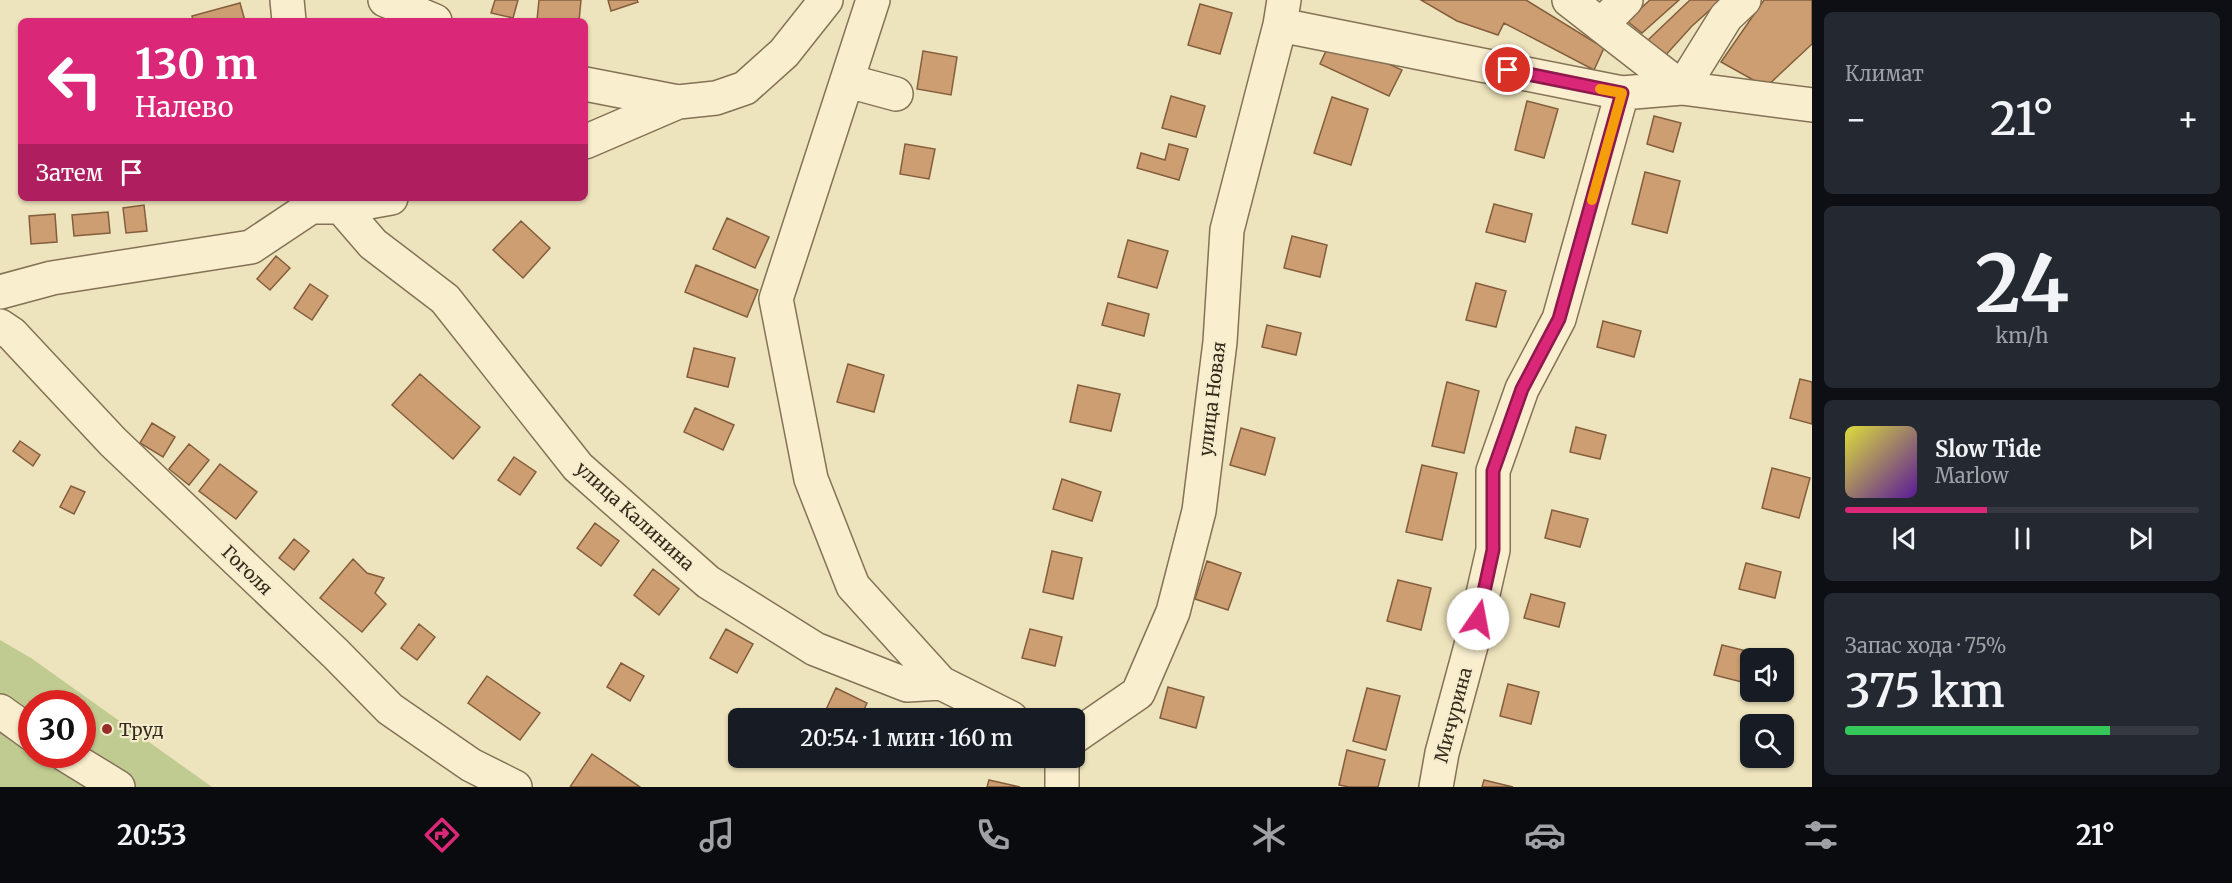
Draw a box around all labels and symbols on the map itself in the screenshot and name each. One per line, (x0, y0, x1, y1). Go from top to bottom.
pin (1482, 44, 1533, 95)
street label: улица Новая (1194, 340, 1230, 458)
street label: улица Калинина (571, 457, 699, 576)
street label: Гоголя (217, 540, 277, 600)
position arrow (1446, 587, 1510, 651)
street label: Мичурина (1429, 665, 1477, 765)
speed limit sign: 30 (18, 690, 96, 768)
place label: Труд (119, 718, 164, 741)
marker: Труд (100, 722, 114, 736)

